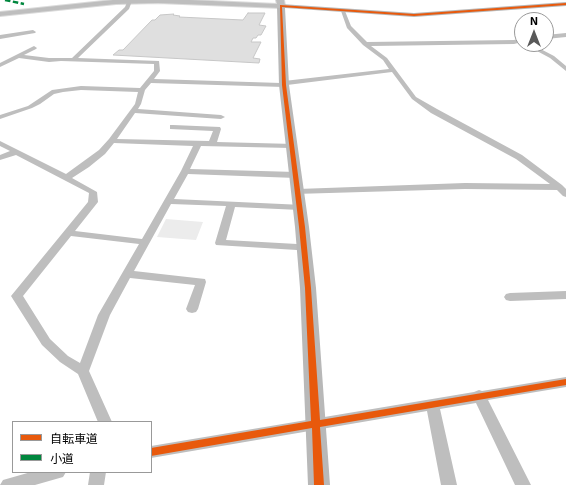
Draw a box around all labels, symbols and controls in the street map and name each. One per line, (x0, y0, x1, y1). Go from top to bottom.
north arrow (514, 12, 554, 52)
text: N (530, 14, 538, 27)
legend (12, 421, 152, 473)
text: 自転車道 (50, 431, 98, 445)
text: 小道 (50, 451, 74, 465)

